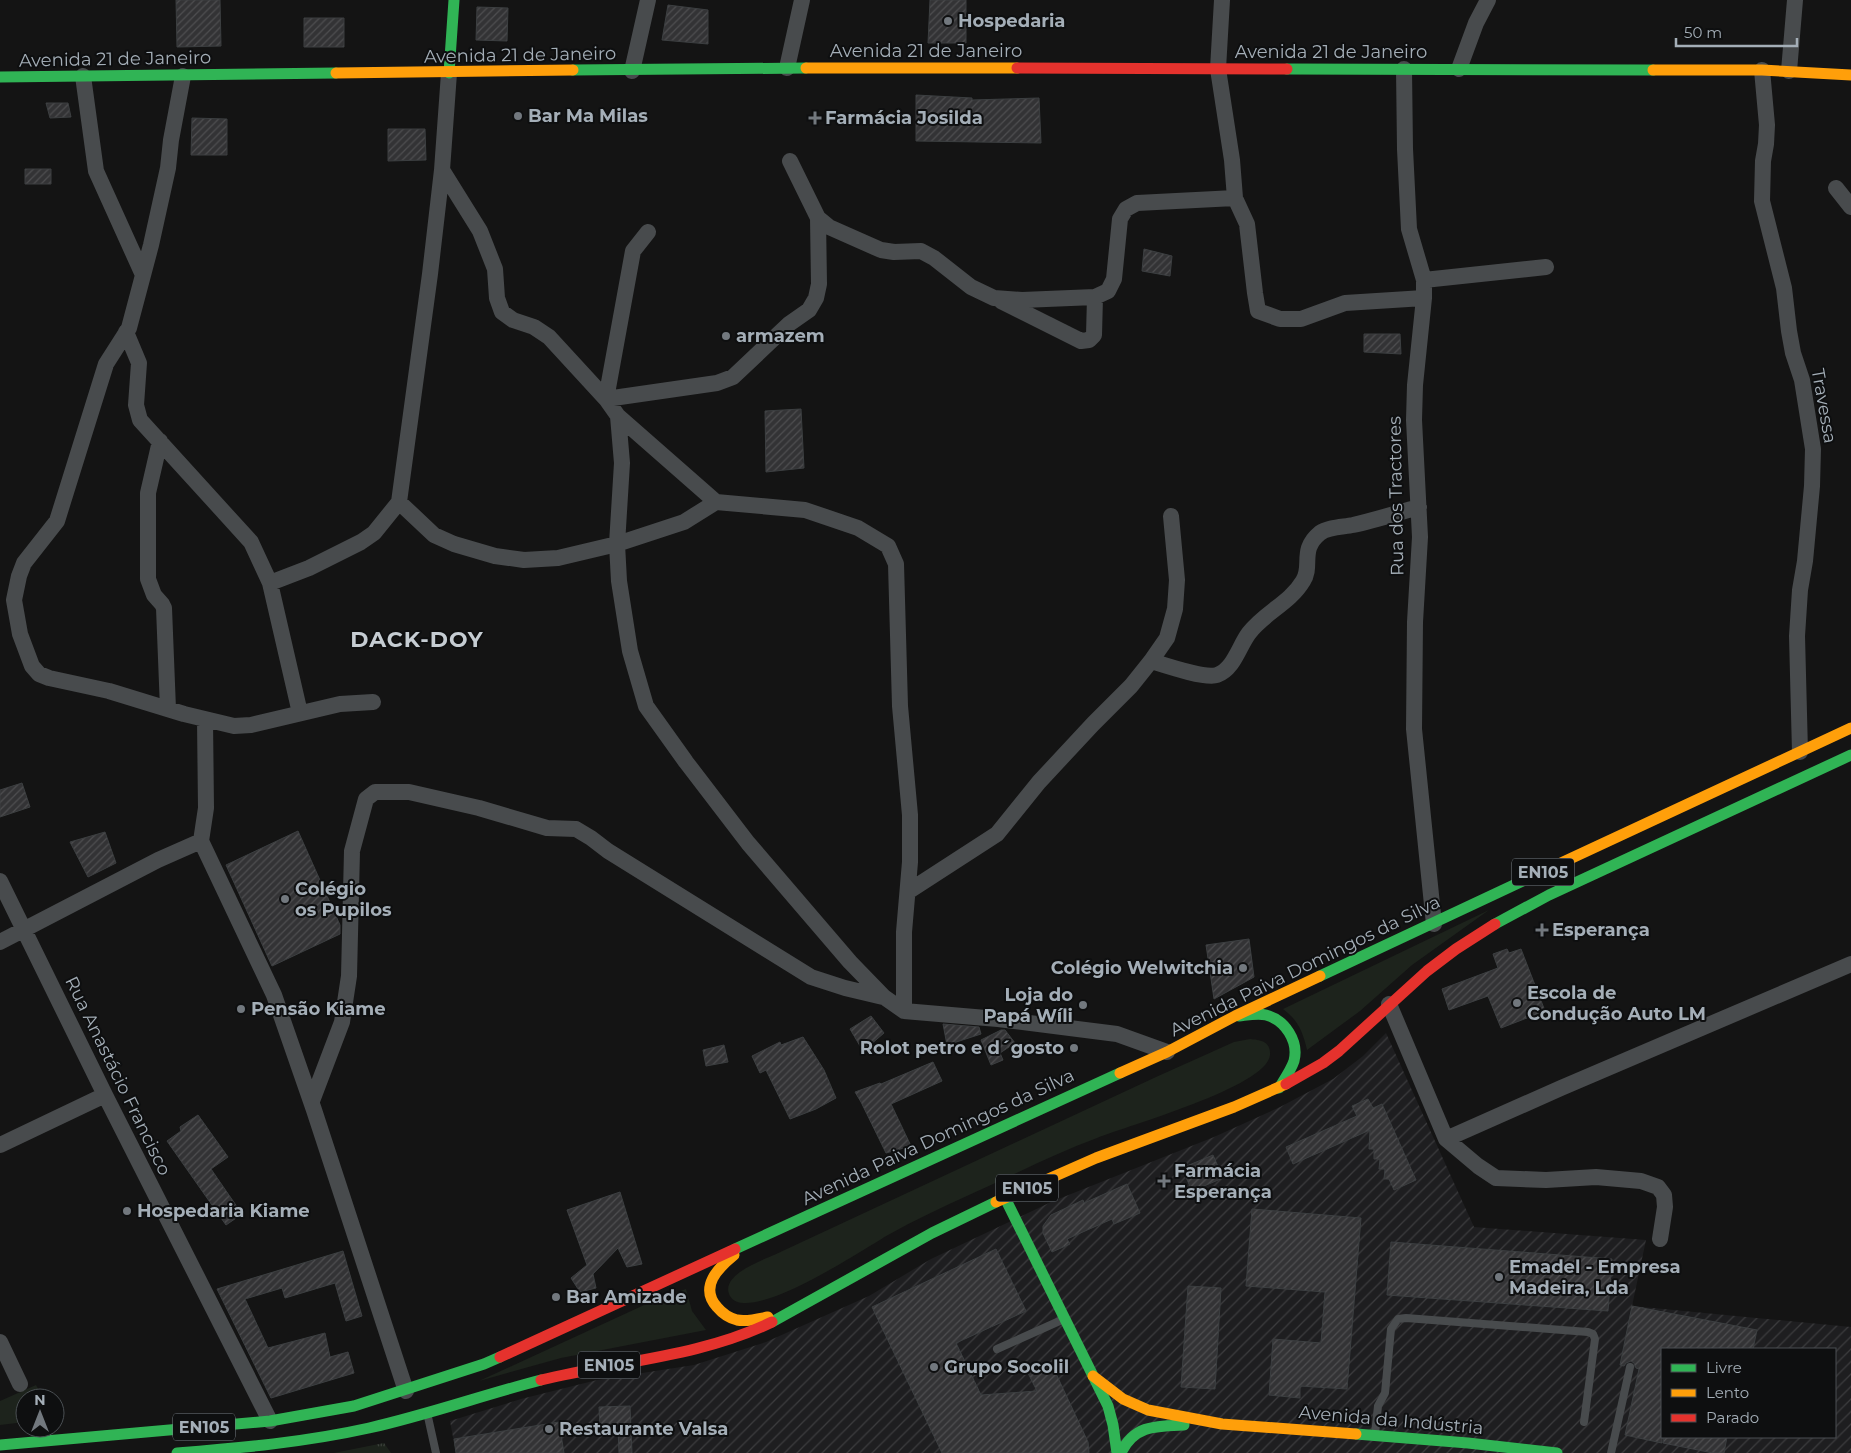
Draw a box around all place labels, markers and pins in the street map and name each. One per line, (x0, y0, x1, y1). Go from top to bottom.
place label: Hospedaria (958, 10, 1065, 32)
marker: Hospedaria (942, 15, 954, 27)
place label: Bar Ma Milas (528, 105, 648, 127)
place label: Farmácia Josilda (825, 107, 983, 129)
marker: Bar Ma Milas (512, 110, 524, 122)
marker: Farmácia Josilda (809, 112, 821, 124)
place label: armazem (736, 325, 825, 347)
marker: armazem (720, 330, 732, 342)
place label: Colégio os Pupilos (295, 878, 392, 921)
marker: Colégio os Pupilos (279, 893, 291, 905)
place label: Esperança (1552, 919, 1650, 941)
marker: Esperança (1536, 924, 1548, 936)
place label: Colégio Welwitchia (1051, 957, 1233, 979)
marker: Colégio Welwitchia (1237, 962, 1249, 974)
place label: Escola de Condução Auto LM (1527, 982, 1706, 1025)
place label: Loja do Papá Wíli (983, 984, 1073, 1027)
marker: Escola de Condução Auto LM (1511, 997, 1523, 1009)
place label: Pensão Kiame (251, 998, 386, 1020)
marker: Loja do Papá Wíli (1077, 999, 1089, 1011)
marker: Pensão Kiame (235, 1003, 247, 1015)
place label: Rolot petro e d´gosto (860, 1037, 1064, 1059)
marker: Rolot petro e d´gosto (1068, 1042, 1080, 1054)
place label: Farmácia Esperança (1174, 1160, 1272, 1203)
marker: Farmácia Esperança (1158, 1175, 1170, 1187)
place label: Hospedaria Kiame (137, 1200, 310, 1222)
marker: Hospedaria Kiame (121, 1205, 133, 1217)
place label: Emadel - Empresa Madeira, Lda (1509, 1256, 1681, 1299)
marker: Emadel - Empresa Madeira, Lda (1493, 1271, 1505, 1283)
place label: Bar Amizade (566, 1286, 687, 1308)
marker: Bar Amizade (550, 1291, 562, 1303)
place label: Grupo Socolil (944, 1356, 1069, 1378)
marker: Grupo Socolil (928, 1361, 940, 1373)
place label: Restaurante Valsa (559, 1418, 728, 1440)
marker: Restaurante Valsa (543, 1423, 555, 1435)

